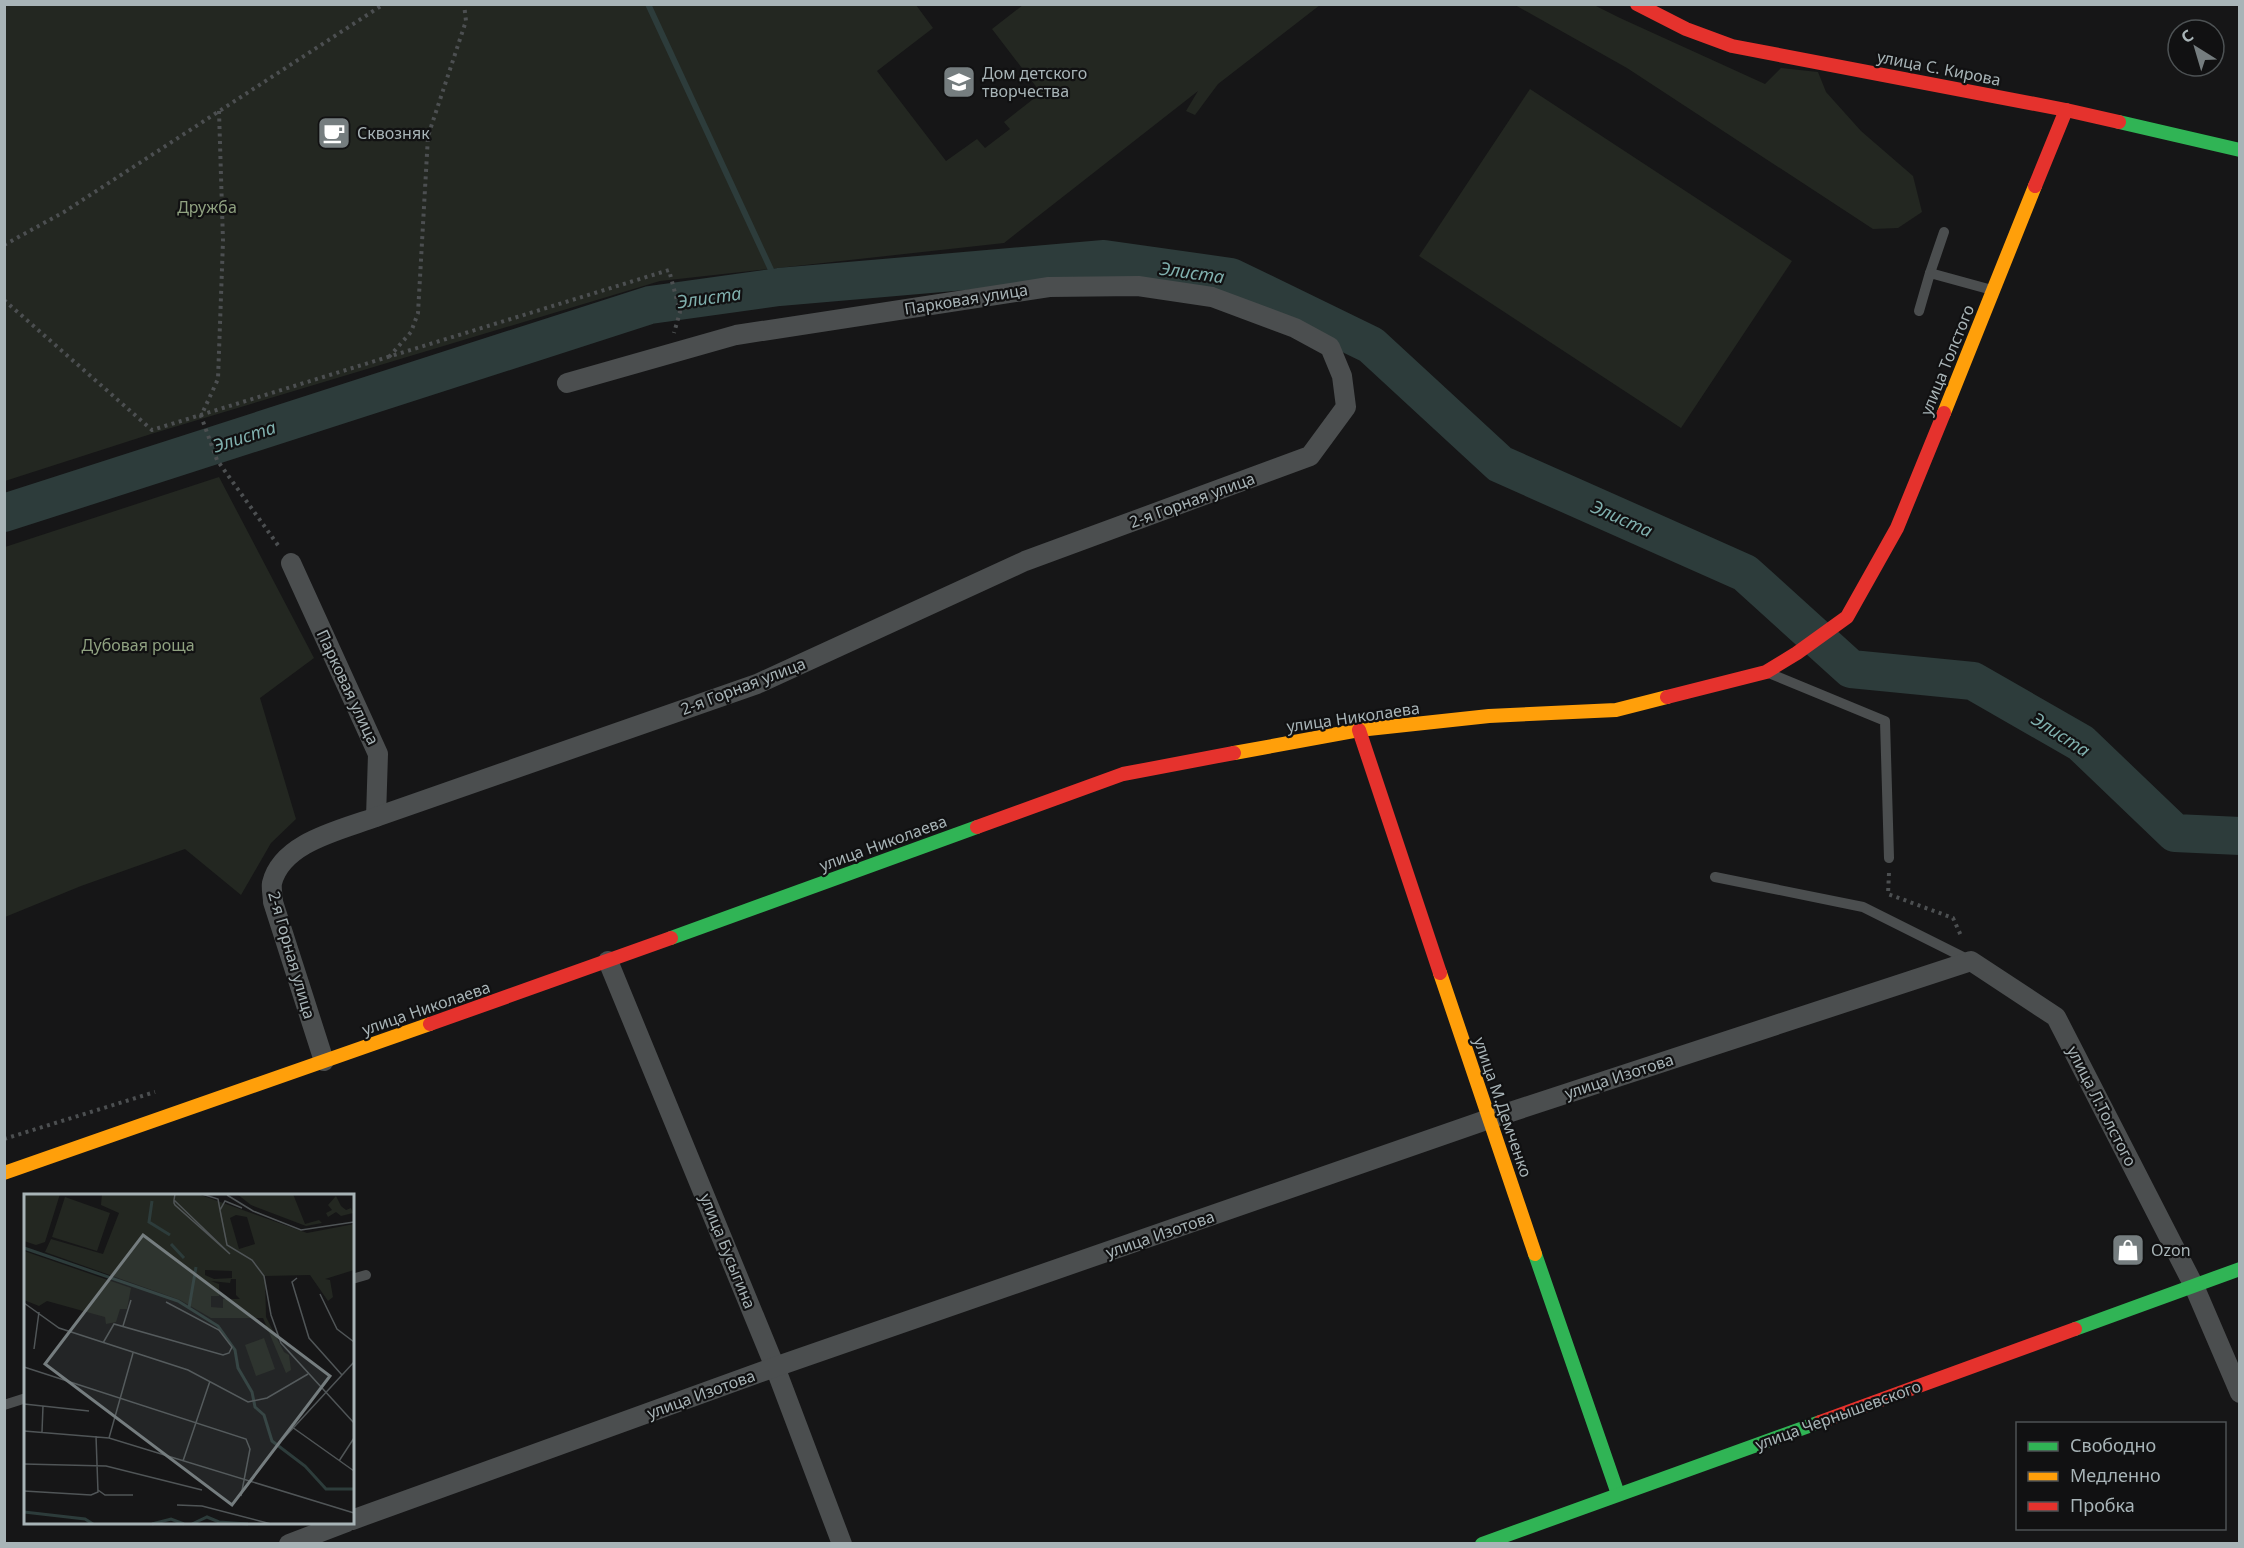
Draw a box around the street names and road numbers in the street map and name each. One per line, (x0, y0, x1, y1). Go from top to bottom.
street label: улица С. Кирова (1875, 45, 2003, 91)
street label: Парковая улица (903, 278, 1029, 320)
street label: улица Толстого (1915, 301, 1979, 419)
street label: 2-я Горная улица (1126, 467, 1258, 533)
street label: Парковая улица (312, 626, 384, 748)
street label: 2-я Горная улица (677, 652, 809, 720)
street label: улица Николаева (1285, 697, 1421, 737)
street label: улица Николаева (816, 810, 950, 876)
street label: 2-я Горная улица (263, 889, 321, 1021)
street label: улица Николаева (359, 976, 493, 1040)
street label: улица М.Демченко (1469, 1034, 1537, 1180)
street label: улица Л.Толстого (2062, 1042, 2142, 1170)
street label: улица Изотова (1562, 1048, 1676, 1104)
street label: улица Бусыгина (695, 1190, 761, 1312)
street label: улица Изотова (1103, 1205, 1217, 1263)
street label: улица Изотова (644, 1364, 758, 1424)
street label: улица Чернышевского (1752, 1375, 1924, 1455)

